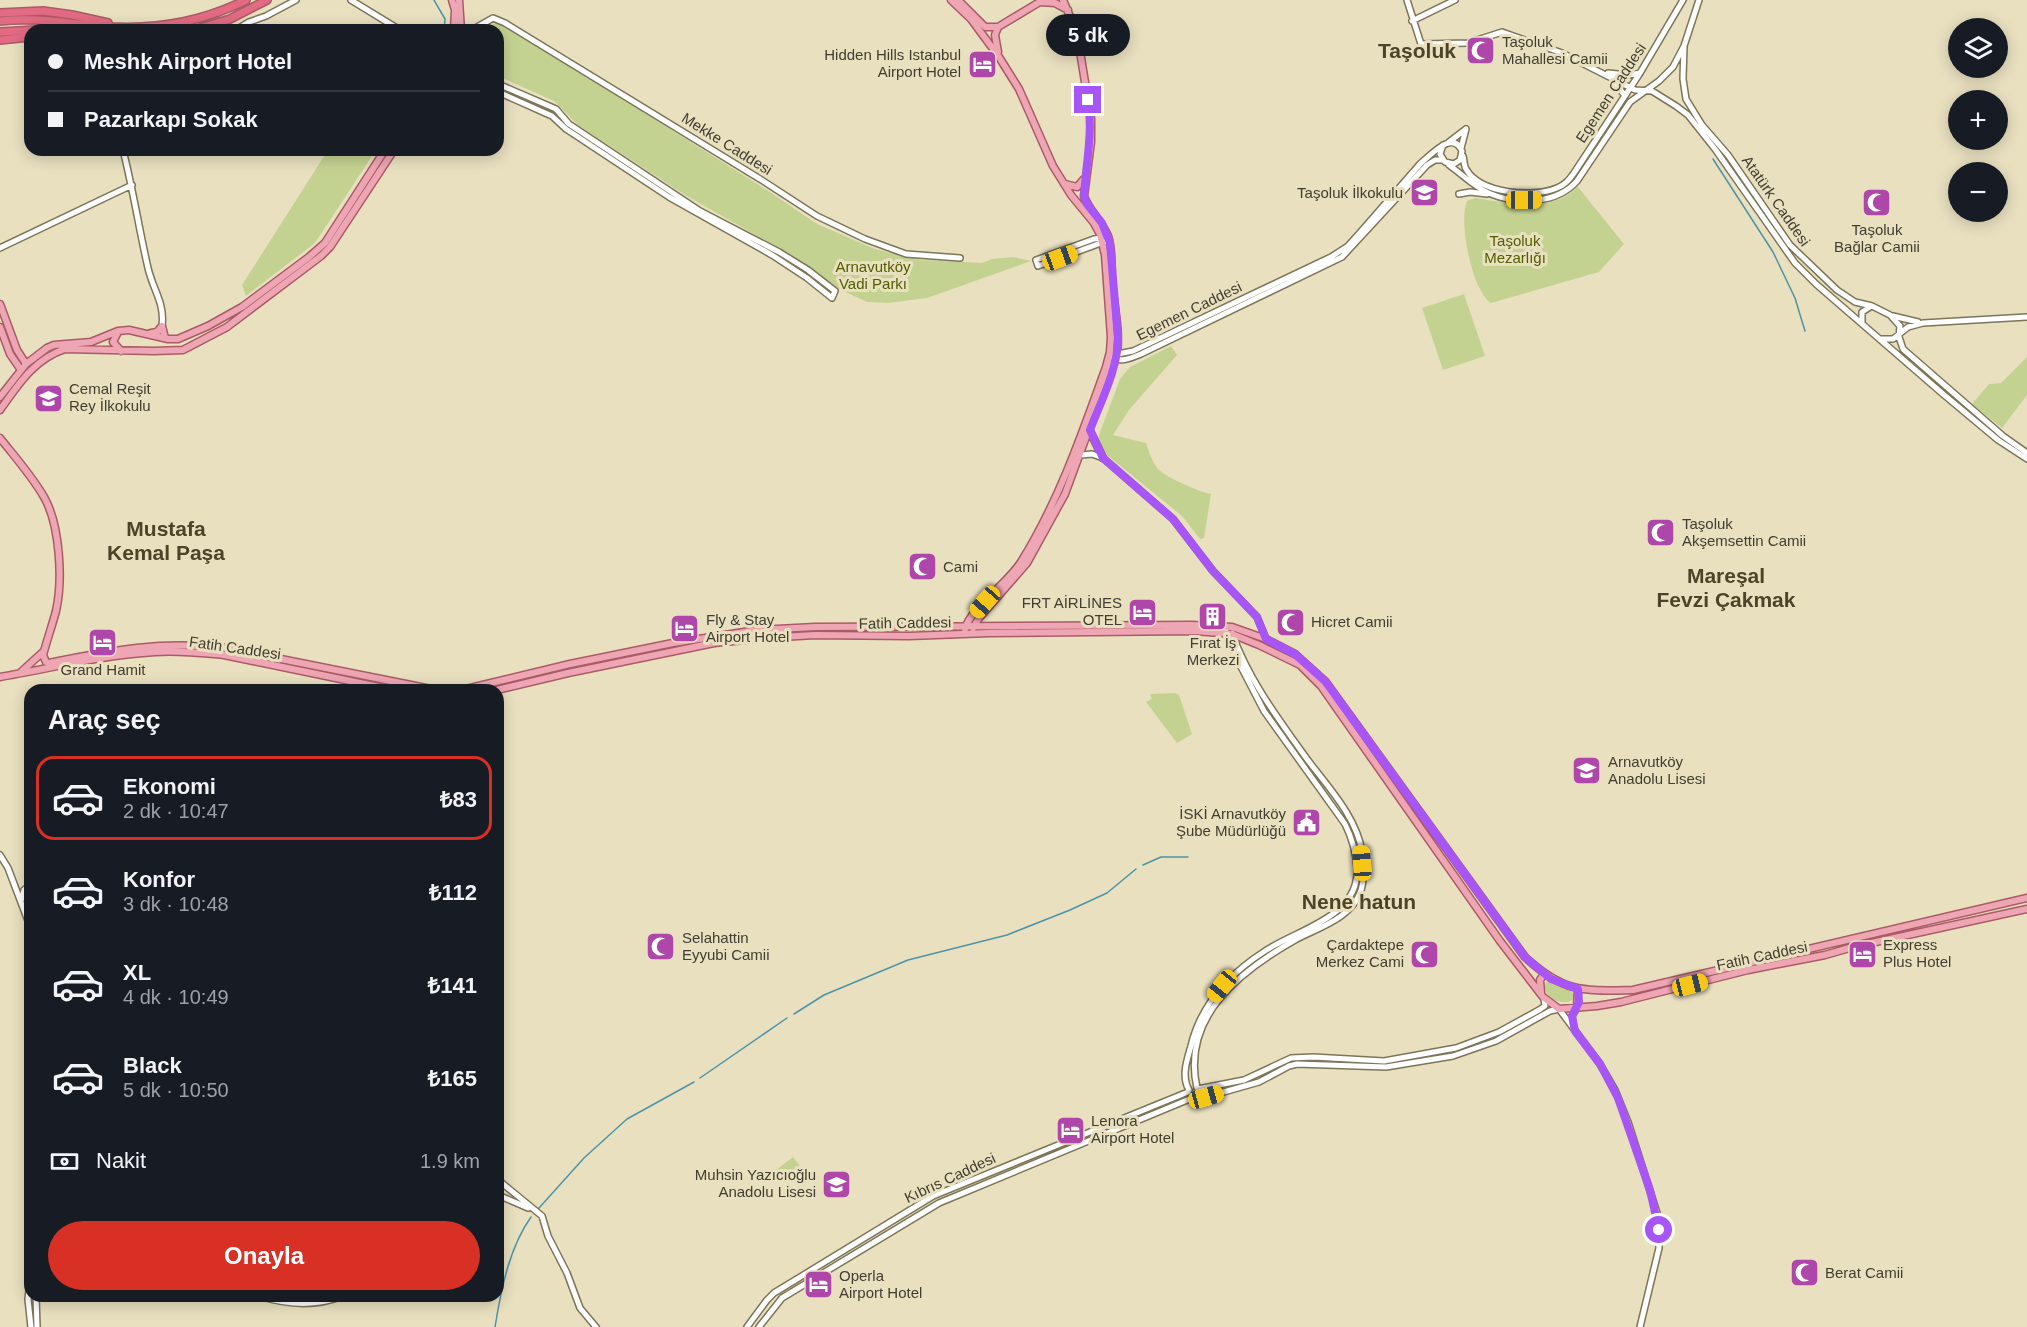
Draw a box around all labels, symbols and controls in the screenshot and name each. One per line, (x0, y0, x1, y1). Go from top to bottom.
callout: 5 dk (1046, 13, 1130, 55)
map controls (1948, 18, 2008, 222)
button: layers (1948, 18, 2008, 78)
text: 5 dk (1068, 24, 1108, 46)
place label: Taşoluk Mahallesi Camii (1502, 33, 1608, 67)
mosque icon: Taşoluk Mahallesi Camii (1465, 35, 1497, 67)
district label: Taşoluk (1378, 39, 1456, 62)
street label: Egemen Caddesi (1572, 40, 1649, 146)
place label: Hidden Hills Istanbul Airport Hotel (824, 46, 961, 80)
hotel icon: Hidden Hills Istanbul Airport Hotel (966, 48, 998, 80)
text: Meshk Airport Hotel (84, 49, 292, 74)
route end (1074, 86, 1101, 113)
button: + (1948, 90, 2008, 150)
text: Pazarkapı Sokak (84, 107, 258, 132)
street label: Mekke Caddesi (679, 109, 776, 178)
street label: Atatürk Caddesi (1739, 152, 1814, 249)
button: − (1948, 162, 2008, 222)
school or university icon: Taşoluk İlkokulu (1408, 177, 1440, 209)
place label: Taşoluk İlkokulu (1297, 184, 1403, 201)
mosque icon: Taşoluk Bağlar Camii (1861, 187, 1893, 219)
car (1506, 191, 1542, 209)
place label: Taşoluk Bağlar Camii (1834, 221, 1920, 255)
park label: Taşoluk Mezarlığı (1484, 232, 1546, 266)
car (1040, 243, 1080, 273)
park label: Arnavutköy Vadi Parkı (835, 258, 911, 292)
street label: Egemen Caddesi (1133, 278, 1244, 343)
place label: Cemal Reşit Rey İlkokulu (69, 380, 152, 414)
school or university icon: Cemal Reşit Rey İlkokulu (32, 382, 64, 414)
place label: Taşoluk Akşemsettin Camii (1682, 515, 1806, 549)
district label: Mustafa Kemal Paşa (107, 517, 225, 564)
mosque icon: Taşoluk Akşemsettin Camii (1645, 517, 1677, 549)
mosque icon: Cami (906, 551, 938, 583)
place label: Cami (943, 558, 978, 575)
district label: Mareşal Fevzi Çakmak (1657, 564, 1796, 611)
car (966, 583, 1004, 621)
place label: FRT AİRLİNES OTEL (1022, 594, 1122, 628)
hotel icon: FRT AİRLİNES OTEL (1127, 596, 1159, 628)
building icon: Fırat İş Merkezi (1197, 600, 1229, 632)
mosque icon: Hicret Camii (1274, 606, 1306, 638)
place label: Fly & Stay Airport Hotel (706, 611, 789, 645)
hotel icon: Fly & Stay Airport Hotel (669, 613, 701, 645)
street label: Fatih Caddesi (859, 613, 951, 632)
place label: Hicret Camii (1311, 613, 1393, 630)
hotel icon: Grand Hamit (87, 627, 119, 659)
street label: Fatih Caddesi (188, 633, 282, 662)
place label: Fırat İş Merkezi (1187, 634, 1239, 668)
place label: Grand Hamit (60, 661, 146, 678)
text: Araç seç (48, 705, 161, 735)
place label: Arnavutköy Anadolu Lisesi (1608, 753, 1706, 787)
school or university icon: Arnavutköy Anadolu Lisesi (1571, 755, 1603, 787)
icon: car (51, 771, 105, 825)
text: Ekonomi (123, 774, 216, 799)
text: ₺83 (440, 787, 477, 812)
text: 2 dk · 10:47 (123, 800, 229, 822)
place label: İSKİ Arnavutköy Şube Müdürlüğü (1176, 805, 1286, 839)
public building icon: İSKİ Arnavutköy Şube Müdürlüğü (1291, 807, 1323, 839)
car (1352, 844, 1372, 882)
icon: car (51, 864, 105, 918)
text: Konfor (123, 867, 195, 892)
text: ₺112 (429, 880, 477, 905)
district label: Nene hatun (1302, 890, 1416, 913)
text: 3 dk · 10:48 (123, 893, 229, 915)
place label: Selahattin Eyyubi Camii (682, 929, 770, 963)
mosque icon: Selahattin Eyyubi Camii (645, 931, 677, 963)
place label: Çardaktepe Merkez Cami (1316, 936, 1404, 970)
place label: Express Plus Hotel (1883, 936, 1951, 970)
mosque icon: Çardaktepe Merkez Cami (1409, 938, 1441, 970)
street label: Fatih Caddesi (1715, 938, 1809, 973)
hotel icon: Express Plus Hotel (1846, 938, 1878, 970)
icon: car (51, 957, 105, 1011)
text: XL (123, 960, 151, 985)
car (1204, 966, 1240, 1006)
car (1670, 972, 1710, 998)
text: ₺141 (428, 973, 477, 998)
text: 4 dk · 10:49 (123, 986, 229, 1008)
icon: car (51, 1050, 105, 1104)
text: Black (123, 1053, 182, 1078)
text: ₺165 (428, 1066, 477, 1091)
text: 5 dk · 10:50 (123, 1079, 229, 1101)
car (1186, 1083, 1226, 1111)
place label: Lenora Airport Hotel (1091, 1112, 1174, 1146)
hotel icon: Lenora Airport Hotel (1054, 1114, 1086, 1146)
icon: cash (48, 1145, 81, 1178)
text: Nakit (96, 1148, 146, 1173)
street label: Kıbrıs Caddesi (902, 1149, 998, 1206)
text: 1.9 km (420, 1150, 480, 1172)
place label: Muhsin Yazıcıoğlu Anadolu Lisesi (695, 1166, 816, 1200)
school or university icon: Muhsin Yazıcıoğlu Anadolu Lisesi (821, 1168, 853, 1200)
route start (1645, 1216, 1672, 1243)
button: Onayla (48, 1221, 480, 1290)
mosque icon: Berat Camii (1788, 1257, 1820, 1289)
place label: Berat Camii (1825, 1264, 1903, 1281)
place label: Operla Airport Hotel (839, 1267, 922, 1301)
hotel icon: Operla Airport Hotel (802, 1269, 834, 1301)

